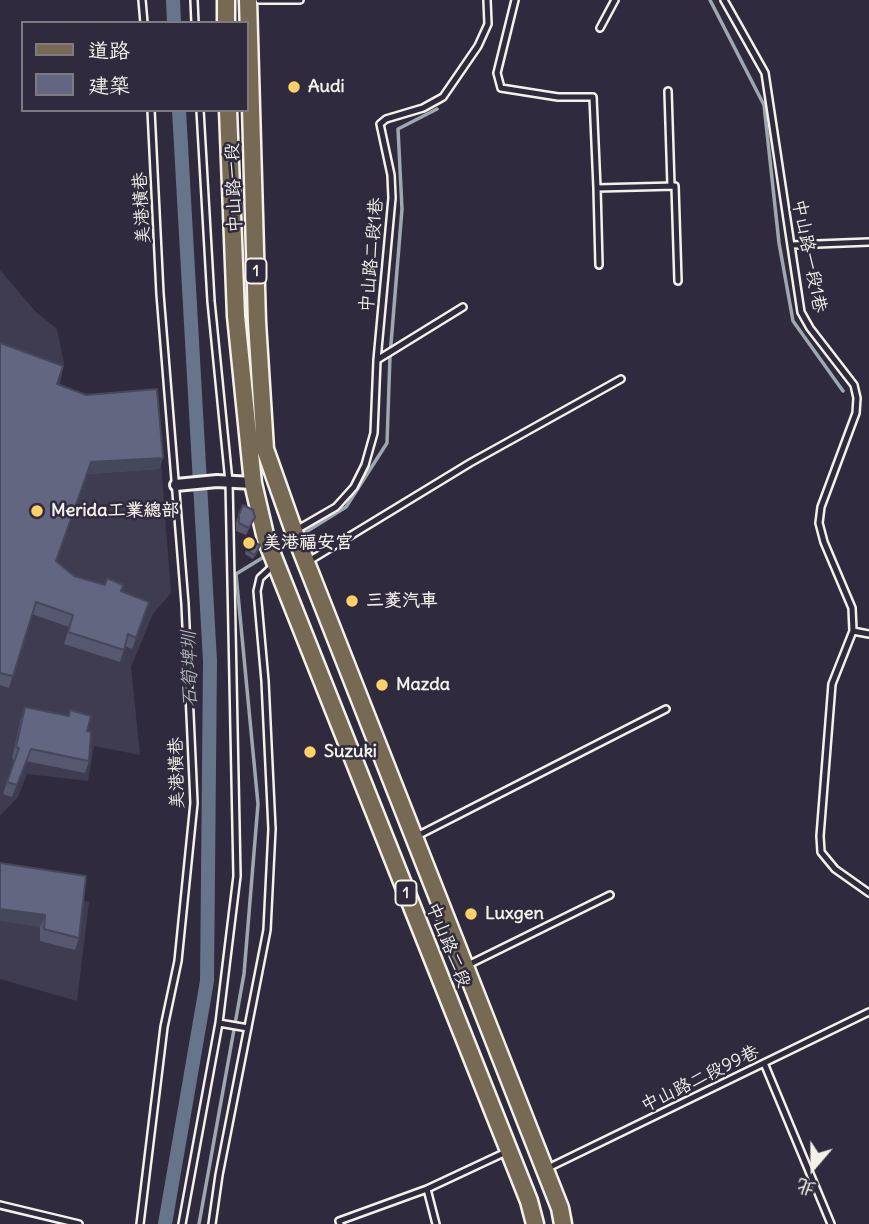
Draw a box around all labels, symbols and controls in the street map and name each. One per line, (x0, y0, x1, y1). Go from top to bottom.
legend (21, 21, 248, 112)
text: 道路 (88, 37, 130, 64)
text: 建築 (88, 72, 130, 99)
place label: Audi (308, 76, 345, 98)
marker: Audi (286, 79, 302, 95)
street label: 中山路一段 (222, 143, 246, 233)
street label: 美港橫巷 (129, 171, 155, 245)
street label: 中山路二段1巷 (356, 197, 388, 313)
street label: 中山路一段1巷 (787, 197, 831, 315)
road number: 1 (246, 258, 266, 284)
place label: Merida工業總部 (51, 500, 179, 522)
marker: Merida工業總部 (29, 503, 45, 519)
place label: 美港福安宮 (263, 532, 353, 554)
marker: 美港福安宮 (241, 535, 257, 551)
place label: 三菱汽車 (366, 590, 438, 612)
marker: 三菱汽車 (344, 593, 360, 609)
water label: 石筍埤圳 (178, 631, 202, 707)
place label: Mazda (396, 674, 450, 696)
marker: Mazda (374, 677, 390, 693)
street label: 美港橫巷 (166, 737, 188, 809)
place label: Suzuki (324, 741, 377, 763)
marker: Suzuki (302, 744, 318, 760)
road number: 1 (396, 880, 416, 906)
street label: 中山路二段 (421, 899, 475, 991)
place label: Luxgen (485, 903, 544, 925)
marker: Luxgen (463, 906, 479, 922)
street label: 中山路二段99巷 (637, 1041, 763, 1117)
north arrow (778, 1133, 848, 1203)
text: 北 (793, 1173, 819, 1202)

